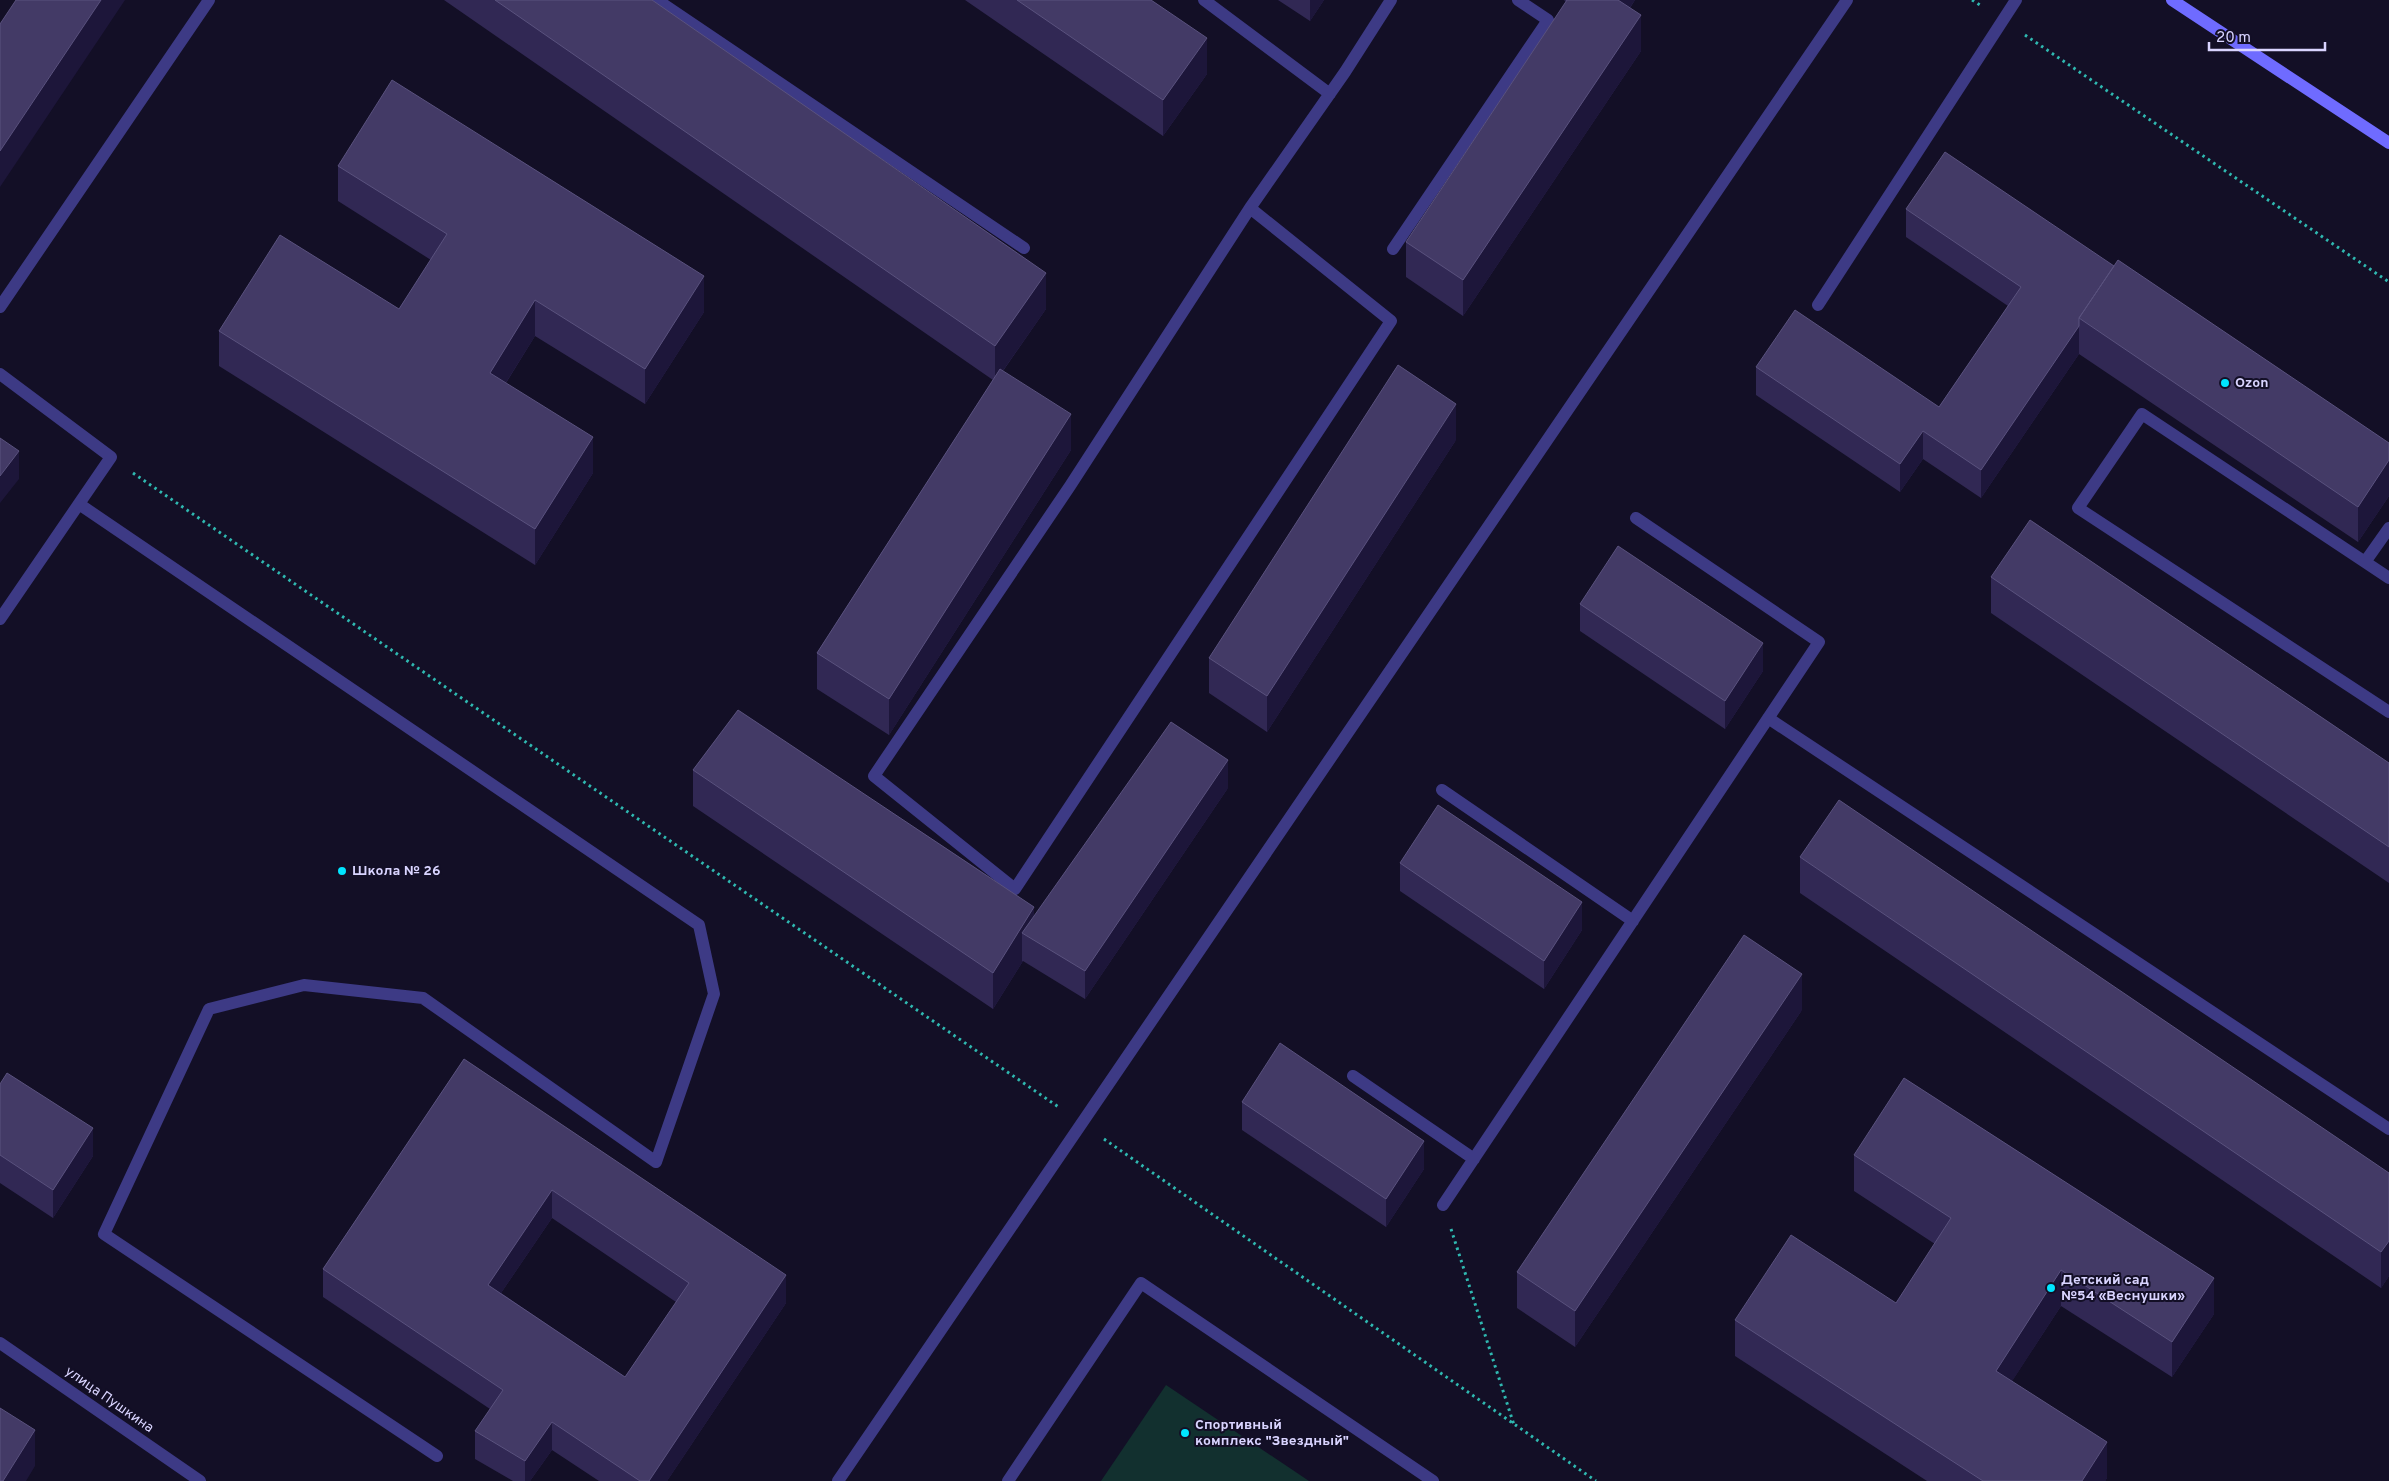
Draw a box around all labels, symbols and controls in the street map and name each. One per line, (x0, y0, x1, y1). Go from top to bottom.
scale bar (2209, 20, 2325, 52)
text: 20 m (2216, 29, 2251, 48)
place label: Ozon (2235, 375, 2268, 392)
marker: Ozon (2219, 377, 2231, 389)
place label: Школа № 26 (352, 863, 441, 880)
marker: Школа № 26 (336, 865, 348, 877)
place label: Детский сад №54 «Веснушки» (2061, 1272, 2185, 1305)
marker: Детский сад №54 «Веснушки» (2045, 1282, 2057, 1294)
street label: улица Пушкина (61, 1363, 157, 1437)
place label: Спортивный комплекс "Звездный" (1195, 1417, 1349, 1450)
marker: Спортивный комплекс "Звездный" (1179, 1427, 1191, 1439)

